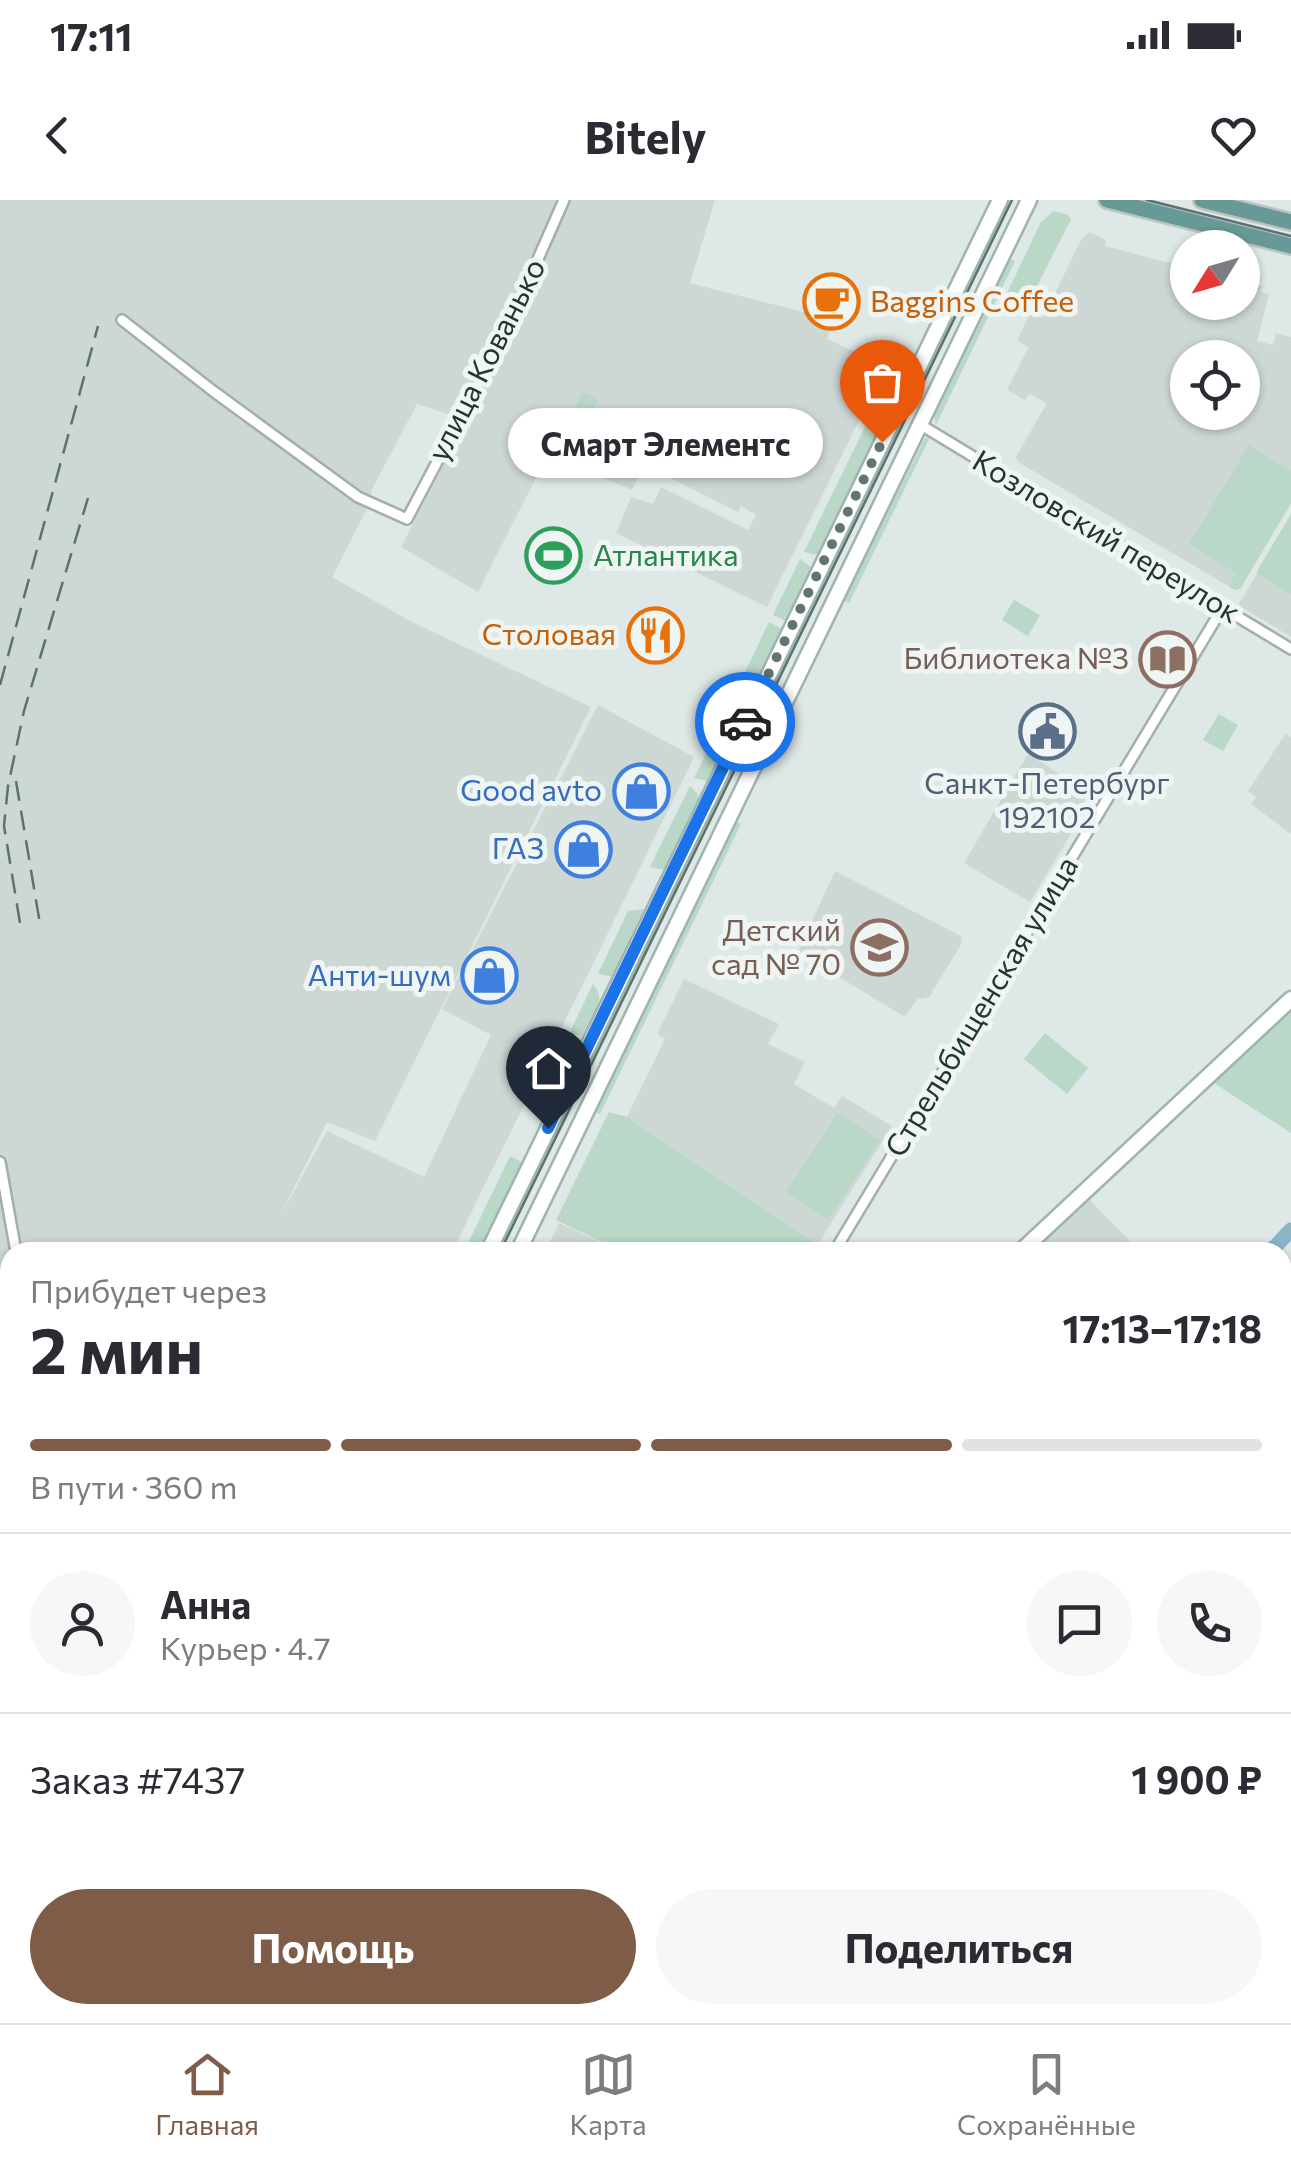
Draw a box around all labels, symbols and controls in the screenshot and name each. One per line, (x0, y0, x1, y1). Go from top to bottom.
text: 17:11 (50, 12, 133, 59)
icon: back (30, 108, 85, 163)
text: Bitely (585, 108, 706, 163)
icon: heart (1206, 108, 1261, 163)
north arrow (1170, 230, 1260, 320)
map controls (1170, 230, 1260, 430)
street label: улица Кованько (418, 252, 552, 466)
cafe icon: Baggins Coffee (801, 272, 861, 332)
place label: Baggins Coffee (870, 281, 1074, 318)
pin (840, 340, 925, 443)
button: locate (1170, 340, 1260, 430)
icon: bag (855, 355, 910, 410)
callout: Смарт Элементс (507, 407, 822, 477)
text: Смарт Элементс (541, 423, 790, 463)
street label: Козловский переулок (967, 440, 1248, 629)
sports icon: Атлантика (524, 526, 584, 586)
place label: Атлантика (593, 535, 739, 572)
restaurant icon: Столовая (625, 605, 685, 665)
place label: Столовая (482, 614, 616, 651)
library icon: Библиотека №3 (1138, 629, 1198, 689)
place label: Библиотека №3 (903, 638, 1129, 675)
courier (695, 672, 795, 772)
icon: car (718, 695, 773, 750)
public building icon: Санкт-Петербург 192102 (1017, 701, 1077, 761)
shop icon: Good avto (611, 761, 671, 821)
place label: Санкт-Петербург 192102 (924, 763, 1170, 834)
place label: Good avto (460, 770, 602, 807)
shop icon: ГАЗ (553, 819, 613, 879)
place label: ГАЗ (492, 828, 544, 865)
street label: Стрельбищенская улица (875, 849, 1084, 1163)
place label: Детский сад № 70 (711, 910, 841, 981)
school or university icon: Детский сад № 70 (850, 918, 910, 978)
shop icon: Анти-шум (460, 946, 520, 1006)
place label: Анти-шум (308, 955, 451, 992)
pin (506, 1026, 591, 1129)
icon: home (521, 1041, 576, 1096)
text: Прибудет через (30, 1270, 267, 1310)
text: 17:13–17:18 (1062, 1304, 1262, 1351)
text: 2 мин (30, 1308, 203, 1387)
text: В пути · 360 m (30, 1466, 237, 1506)
button: person (30, 1571, 135, 1676)
button: chat (1027, 1571, 1132, 1676)
button: phone (1157, 1571, 1262, 1676)
text: Анна (160, 1580, 251, 1627)
text: Курьер · 4.7 (160, 1627, 331, 1667)
text: Заказ #7437 (30, 1755, 245, 1802)
text: 1 900 ₽ (1131, 1755, 1262, 1802)
button: Помощь (30, 1889, 636, 2004)
button: Поделиться (656, 1889, 1262, 2004)
tab: Главная (155, 2047, 259, 2141)
tab: Карта (569, 2047, 647, 2141)
tab: Сохранённые (957, 2047, 1136, 2141)

